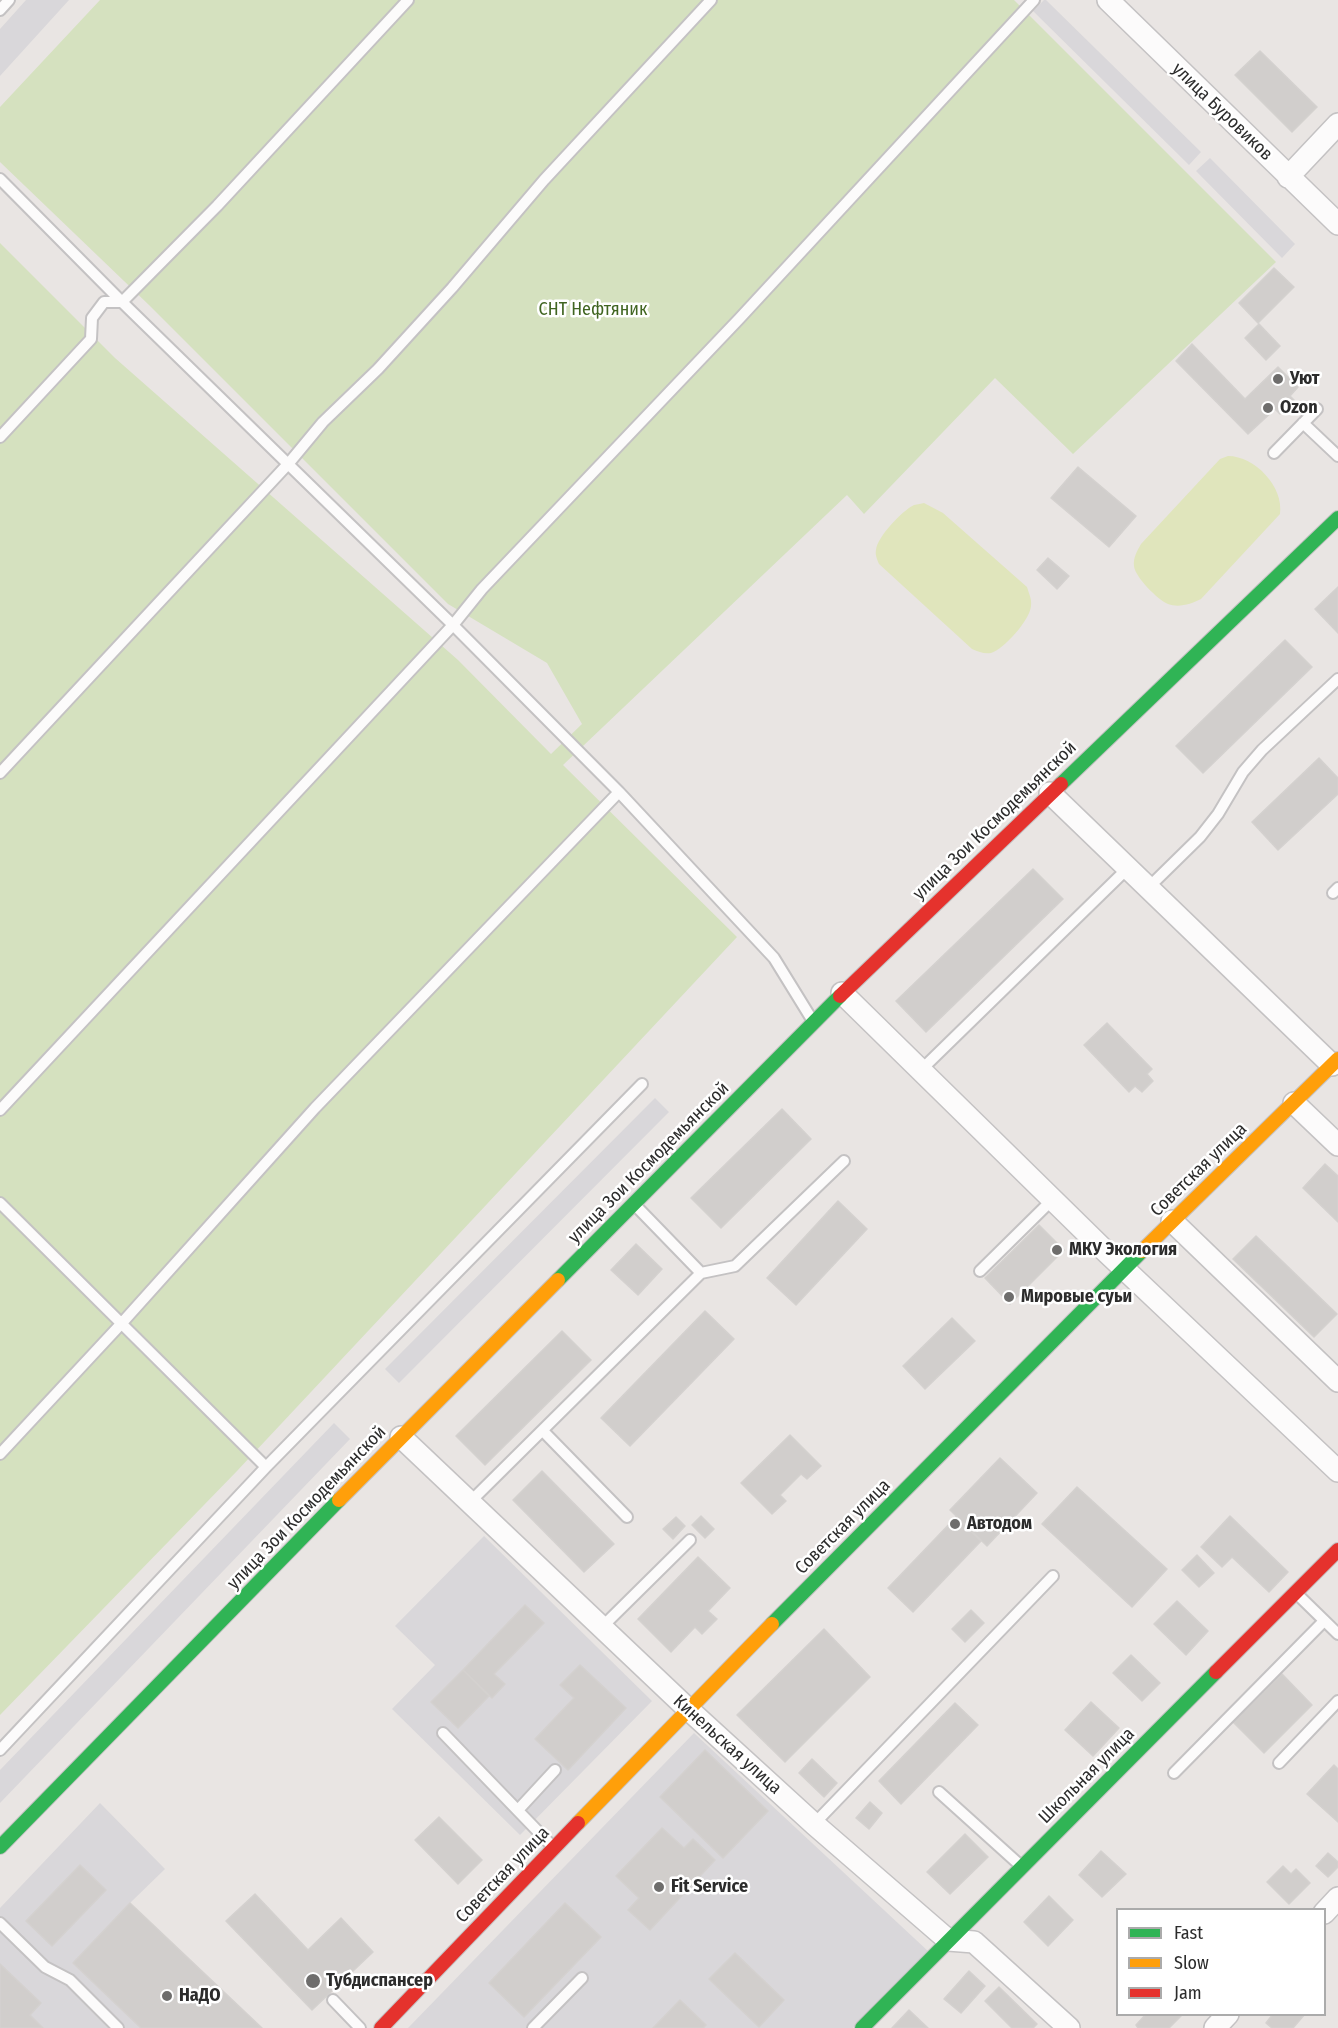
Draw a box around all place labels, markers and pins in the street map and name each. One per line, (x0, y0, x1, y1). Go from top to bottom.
place label: Уют (1290, 368, 1319, 390)
marker: Уют (1271, 372, 1285, 386)
place label: Ozon (1280, 397, 1318, 419)
marker: Ozon (1261, 401, 1275, 415)
place label: МКУ Экология (1069, 1239, 1177, 1261)
marker: МКУ Экология (1050, 1243, 1064, 1257)
place label: Мировые суьи (1021, 1286, 1132, 1308)
marker: Мировые суьи (1002, 1290, 1016, 1304)
place label: Автодом (967, 1513, 1032, 1535)
marker: Автодом (948, 1517, 962, 1531)
place label: Fit Service (671, 1876, 748, 1898)
marker: Fit Service (652, 1880, 666, 1894)
place label: Тубдиспансер (326, 1970, 433, 1992)
marker: Тубдиспансер (304, 1972, 322, 1990)
place label: НаДО (179, 1985, 221, 2007)
marker: НаДО (160, 1989, 174, 2003)

